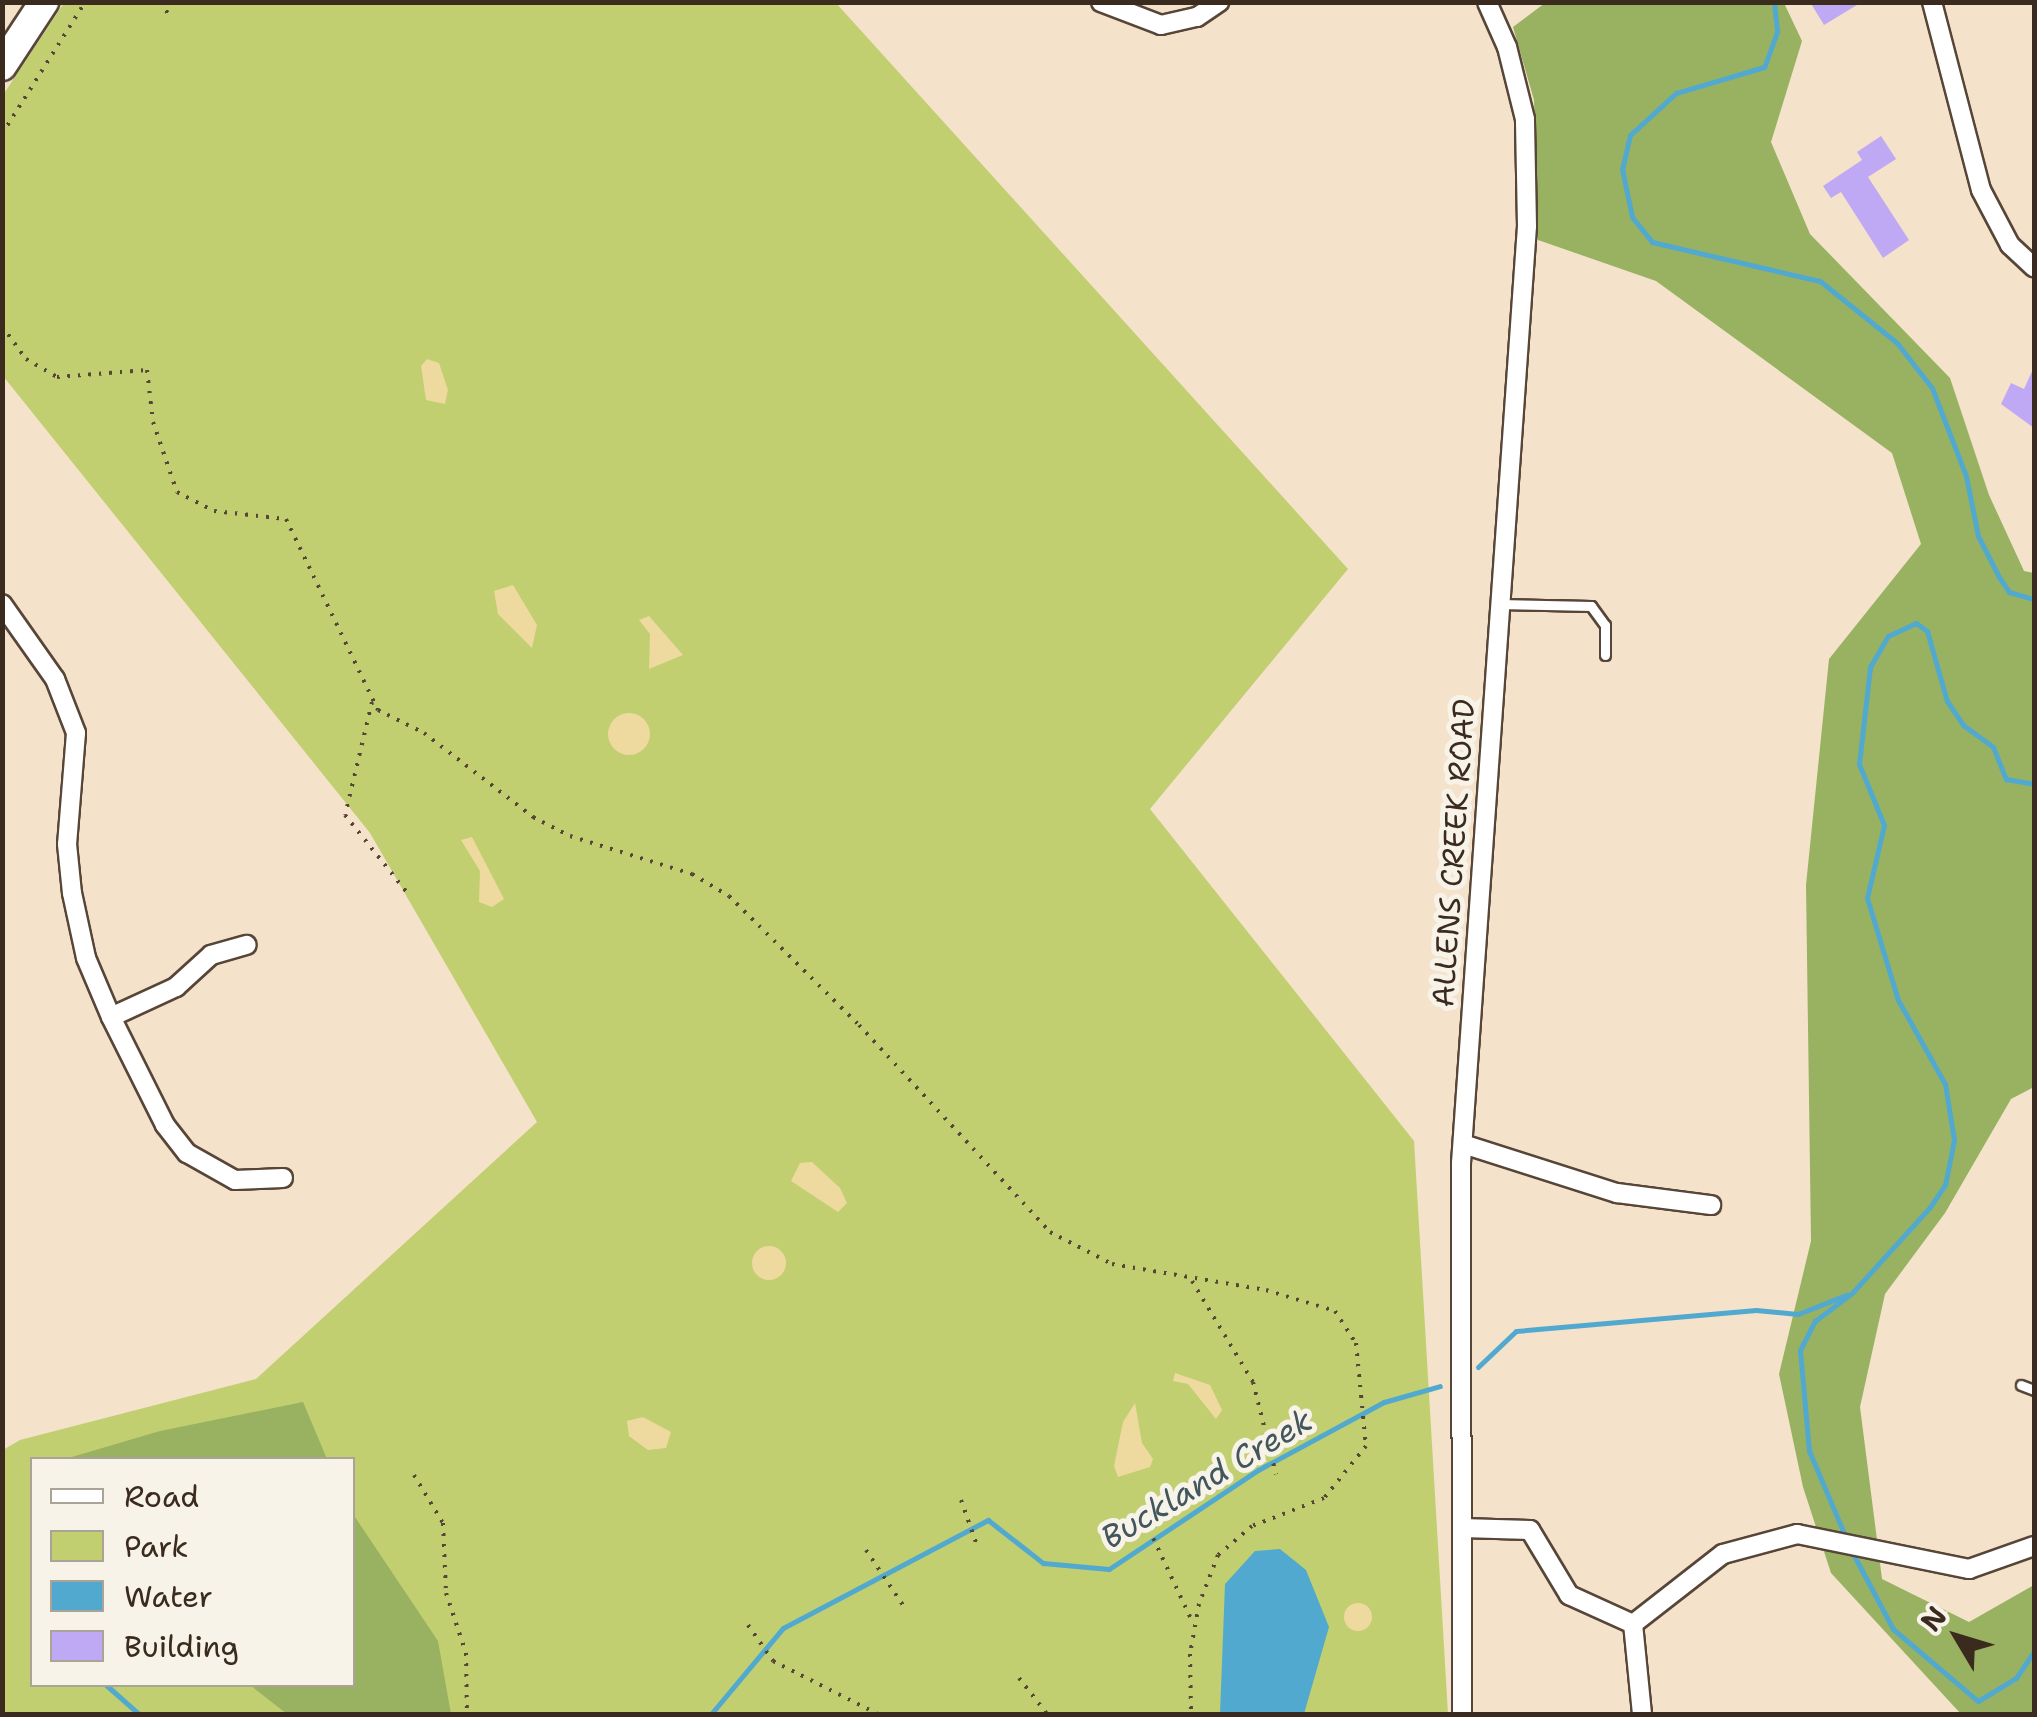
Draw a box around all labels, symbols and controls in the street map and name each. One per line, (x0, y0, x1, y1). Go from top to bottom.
street label: ALLENS CREEK ROAD (1425, 698, 1483, 1008)
water label: Buckland Creek (1095, 1401, 1319, 1557)
legend (30, 1457, 355, 1687)
text: Road (124, 1476, 199, 1517)
text: Park (124, 1526, 188, 1567)
text: Water (124, 1576, 213, 1617)
north arrow (1907, 1587, 2007, 1687)
text: N (1912, 1598, 1955, 1639)
text: Building (124, 1626, 239, 1667)

